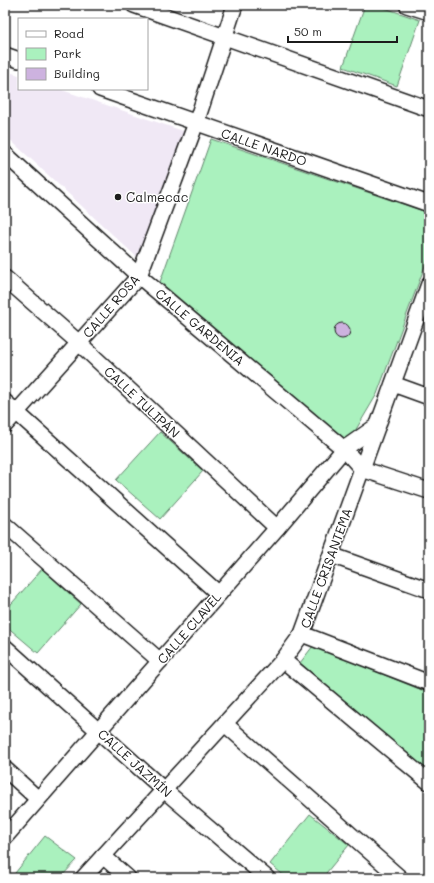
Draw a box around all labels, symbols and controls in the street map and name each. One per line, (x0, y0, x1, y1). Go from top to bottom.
legend (18, 18, 148, 90)
scale bar (288, 18, 397, 44)
text: 50 m (294, 23, 322, 39)
text: Road (54, 25, 84, 41)
text: Park (54, 45, 81, 61)
text: Building (54, 65, 100, 81)
street label: CALLE NARDO (219, 124, 309, 169)
place label: Calmecac (126, 188, 189, 205)
marker: Calmecac (113, 192, 123, 202)
street label: CALLE ROSA (78, 270, 143, 341)
street label: CALLE GARDENIA (152, 284, 248, 369)
street label: CALLE TULIPÁN (101, 362, 184, 441)
street label: CALLE CRISANTEMA (296, 505, 355, 630)
street label: CALLE CLAVEL (153, 588, 224, 667)
street label: CALLE JAZMÍN (95, 725, 176, 800)

